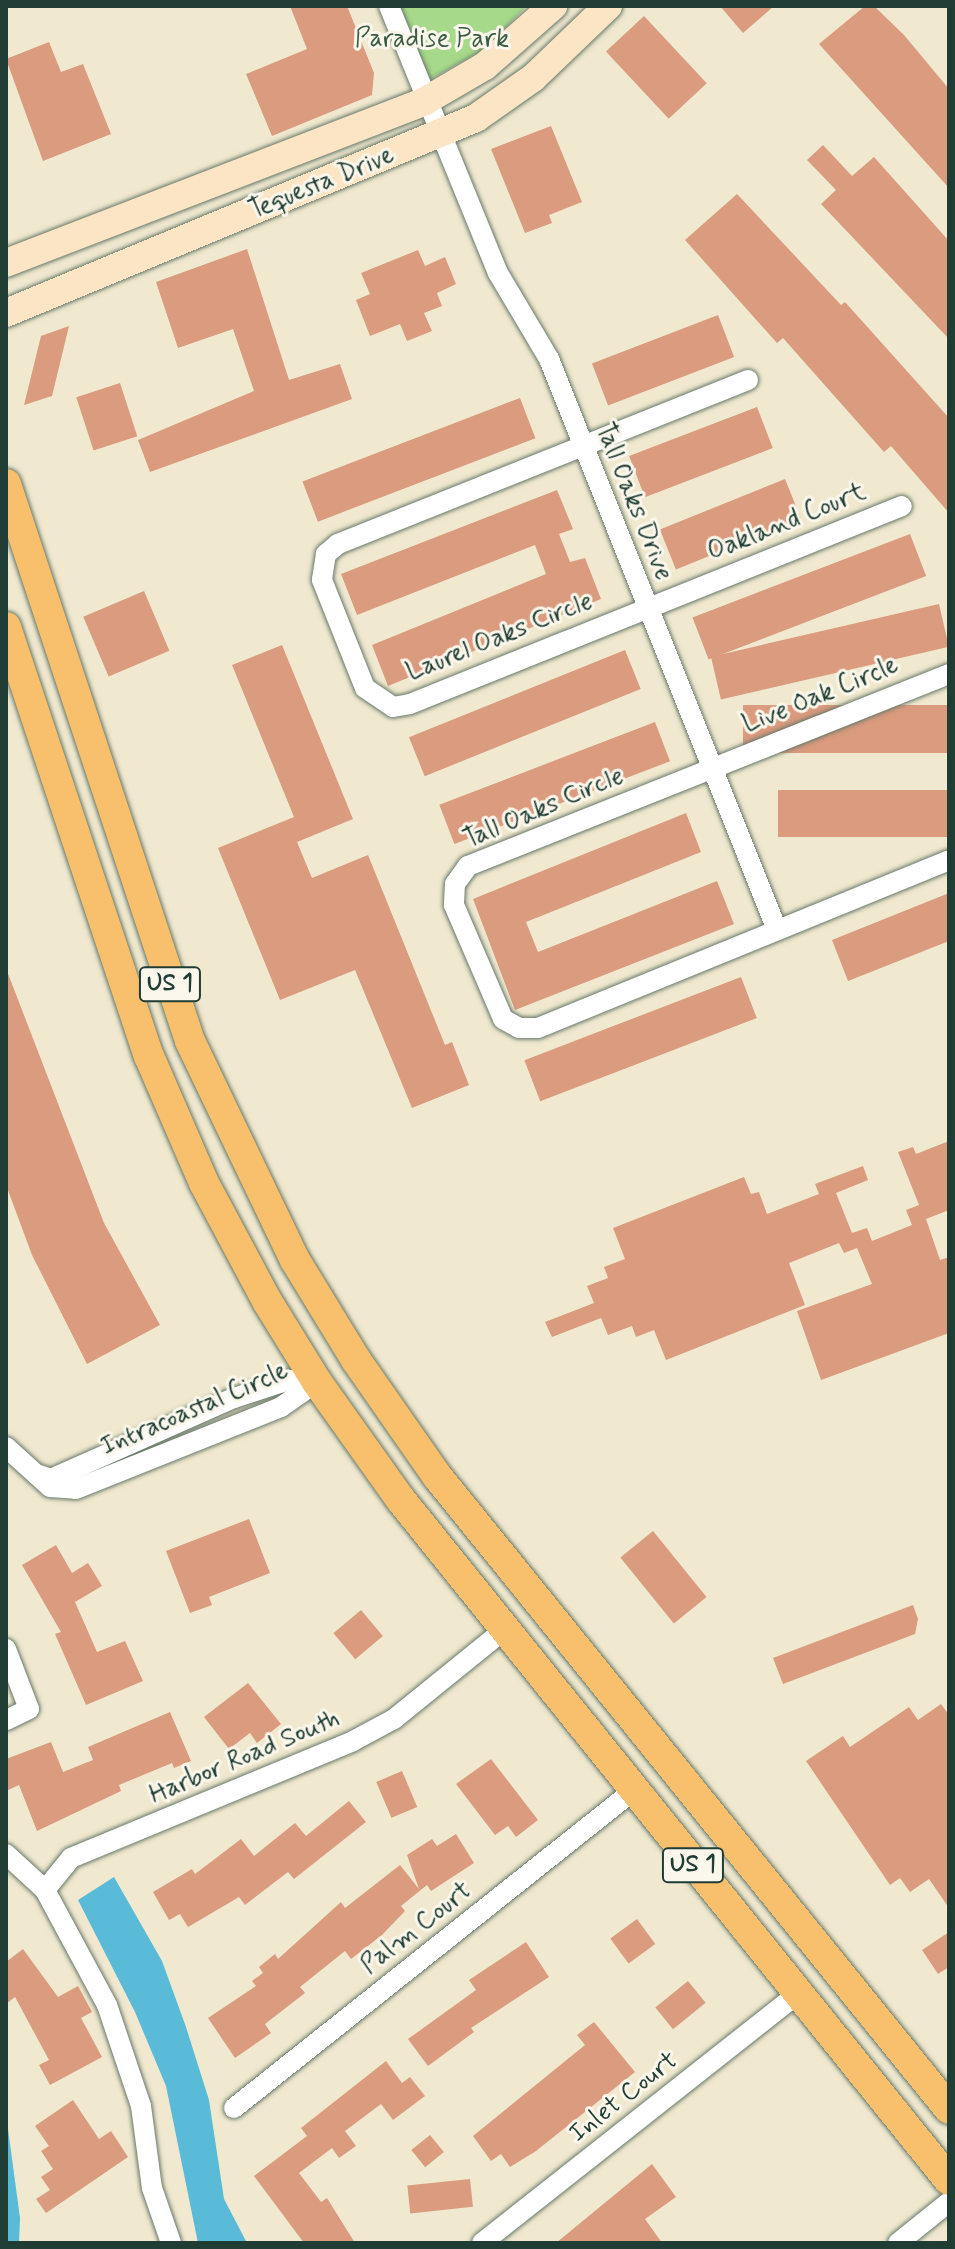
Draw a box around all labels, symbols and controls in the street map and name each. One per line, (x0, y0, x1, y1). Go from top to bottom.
park label: Paradise Park (355, 24, 509, 56)
street label: Tequesta Drive (245, 141, 399, 227)
street label: Tall Oaks Drive (588, 421, 678, 583)
street label: Oakland Court (704, 477, 870, 569)
street label: Laurel Oaks Circle (402, 586, 598, 690)
street label: Live Oak Circle (737, 650, 905, 742)
street label: Tall Oaks Circle (460, 761, 628, 857)
road number: US 1 (138, 964, 202, 1004)
street label: Intracoastal Circle (96, 1356, 294, 1464)
street label: Harbor Road South (147, 1705, 343, 1811)
road number: US 1 (661, 1845, 725, 1885)
street label: Palm Court (355, 1876, 479, 1982)
street label: Inlet Court (564, 2046, 684, 2150)

